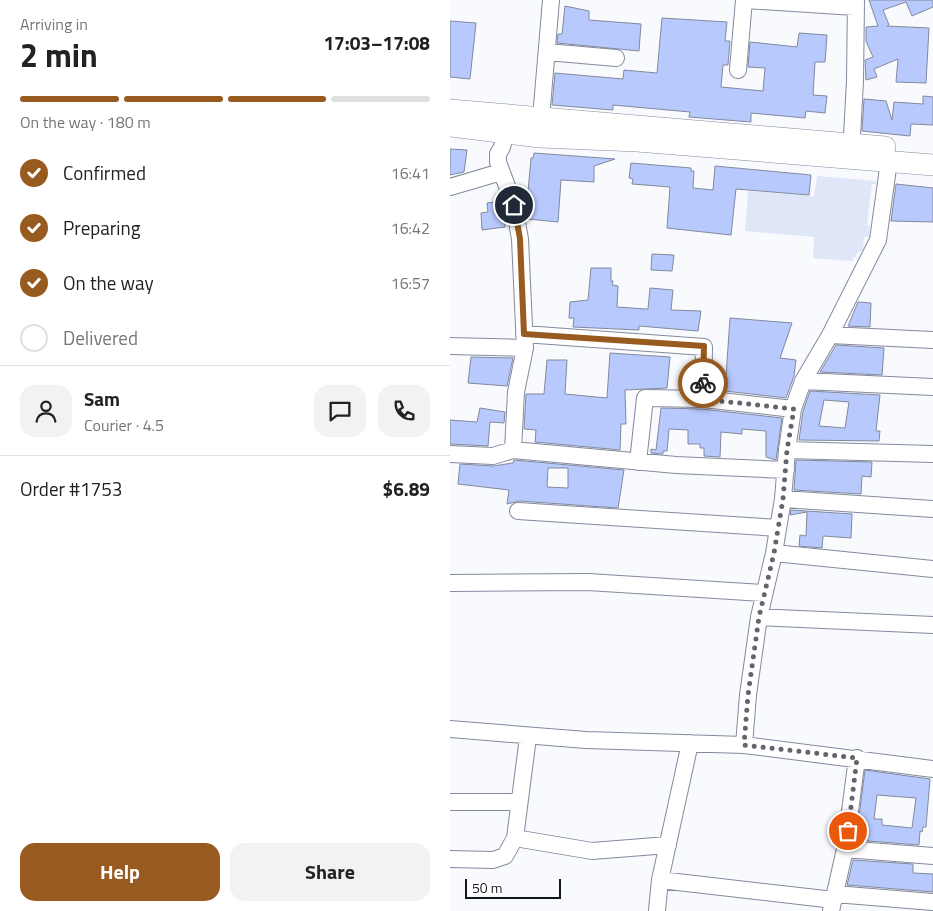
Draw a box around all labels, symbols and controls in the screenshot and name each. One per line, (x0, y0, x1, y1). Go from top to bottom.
text: Arriving in (20, 12, 88, 36)
text: 17:03–17:08 (323, 28, 430, 57)
text: 2 min (20, 31, 98, 79)
text: On the way · 180 m (20, 110, 151, 134)
text: Confirmed (63, 158, 146, 187)
icon: check (20, 159, 48, 187)
text: 16:41 (391, 161, 430, 185)
pin (493, 184, 535, 226)
icon: home (500, 191, 528, 219)
text: Preparing (63, 213, 140, 242)
icon: check (20, 214, 48, 242)
text: 16:42 (391, 216, 430, 240)
text: On the way (63, 268, 154, 297)
icon: check (20, 269, 48, 297)
text: 16:57 (391, 271, 430, 295)
text: Delivered (63, 323, 138, 352)
courier (678, 358, 728, 408)
icon: bike (689, 369, 717, 397)
text: Sam (84, 384, 120, 413)
button: person (20, 385, 72, 437)
button: chat (314, 385, 366, 437)
button: phone (378, 385, 430, 437)
text: Courier · 4.5 (84, 413, 164, 437)
text: Order #1753 (20, 474, 122, 503)
text: $6.89 (383, 474, 430, 503)
pin (827, 810, 869, 852)
icon: bag (834, 817, 862, 845)
button: Help (20, 843, 220, 901)
button: Share (230, 843, 430, 901)
scale bar (465, 876, 561, 899)
text: 50 m (472, 877, 502, 898)

